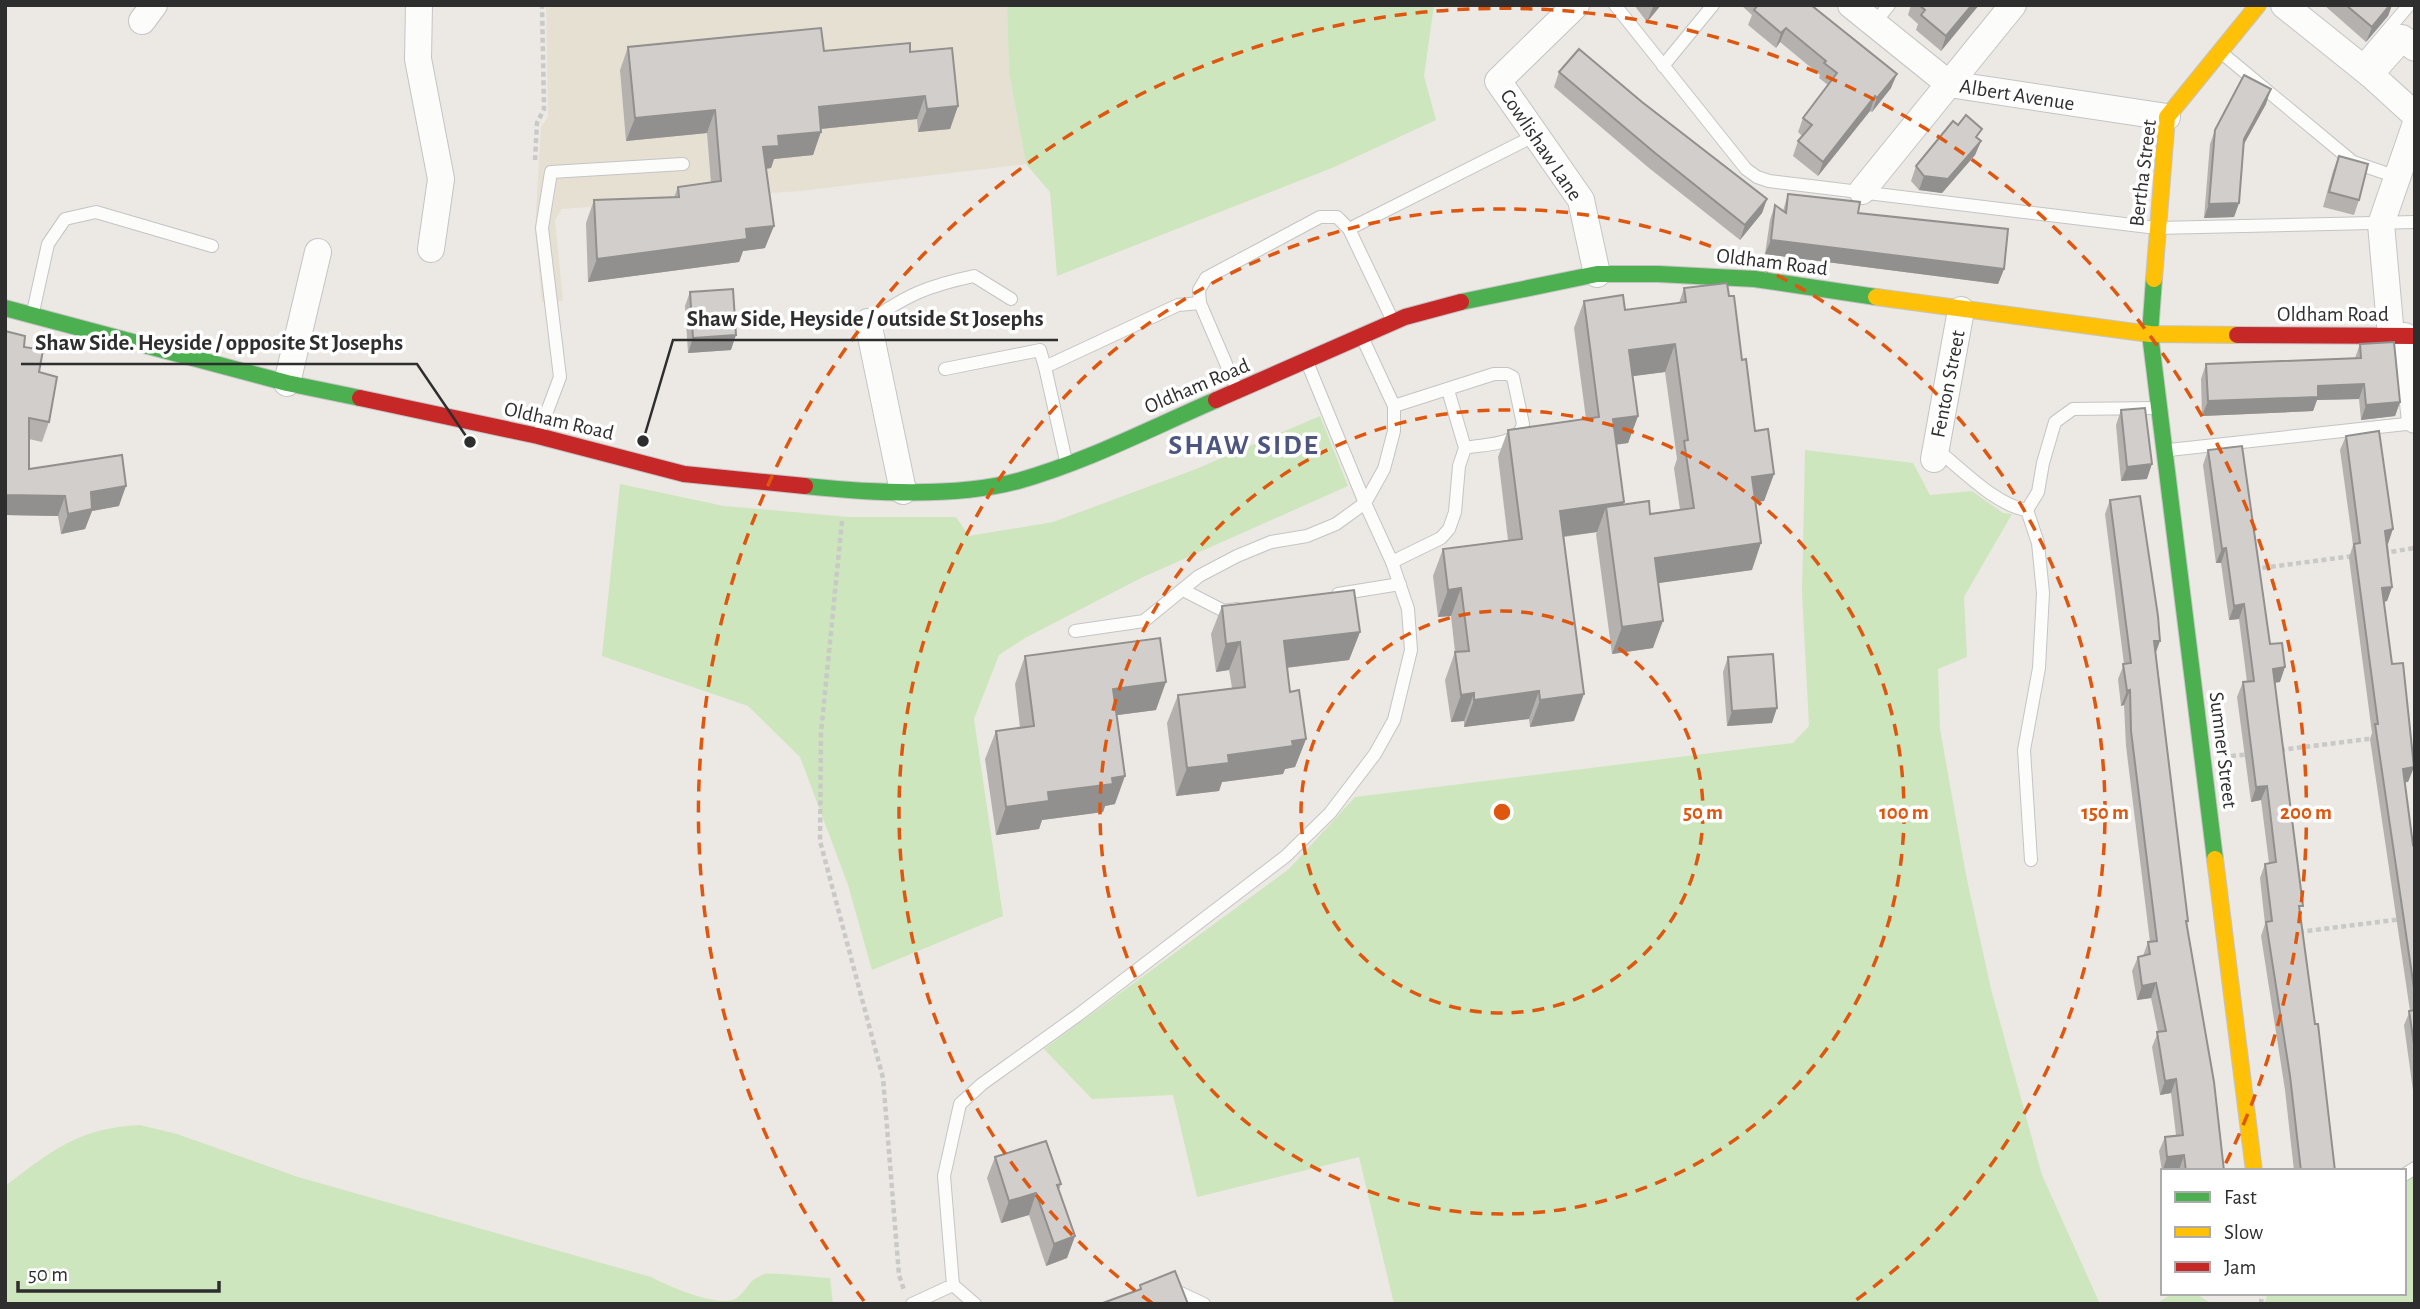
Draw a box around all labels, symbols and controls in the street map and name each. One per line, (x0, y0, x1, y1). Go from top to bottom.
street label: Albert Avenue (1958, 76, 2076, 114)
street label: Cowlishaw Lane (1496, 85, 1586, 205)
street label: Bertha Street (2126, 118, 2160, 228)
street label: Oldham Road (1715, 245, 1829, 279)
callout: Shaw Side, Heyside / outside St Josephs (673, 296, 1058, 340)
street label: Oldham Road (2277, 304, 2389, 325)
text: Shaw Side, Heyside / outside St Josephs (686, 308, 1044, 331)
callout: Shaw Side. Heyside / opposite St Josephs (21, 320, 417, 364)
street label: Fenton Street (1927, 328, 1969, 440)
text: Shaw Side. Heyside / opposite St Josephs (35, 332, 403, 355)
street label: Oldham Road (1141, 354, 1253, 418)
street label: Oldham Road (502, 398, 616, 444)
district label: SHAW SIDE (1168, 432, 1320, 460)
street label: Sumner Street (2205, 691, 2241, 810)
centre of rings (1490, 800, 1514, 824)
text: 50 m (1683, 802, 1723, 823)
text: 100 m (1879, 802, 1929, 823)
text: 150 m (2081, 802, 2129, 823)
text: 200 m (2280, 802, 2332, 823)
legend (2161, 1169, 2406, 1295)
text: Fast (2224, 1187, 2257, 1208)
text: Slow (2224, 1222, 2263, 1243)
scale bar (18, 1250, 219, 1294)
text: Jam (2224, 1257, 2256, 1278)
text: 50 m (28, 1264, 68, 1285)

